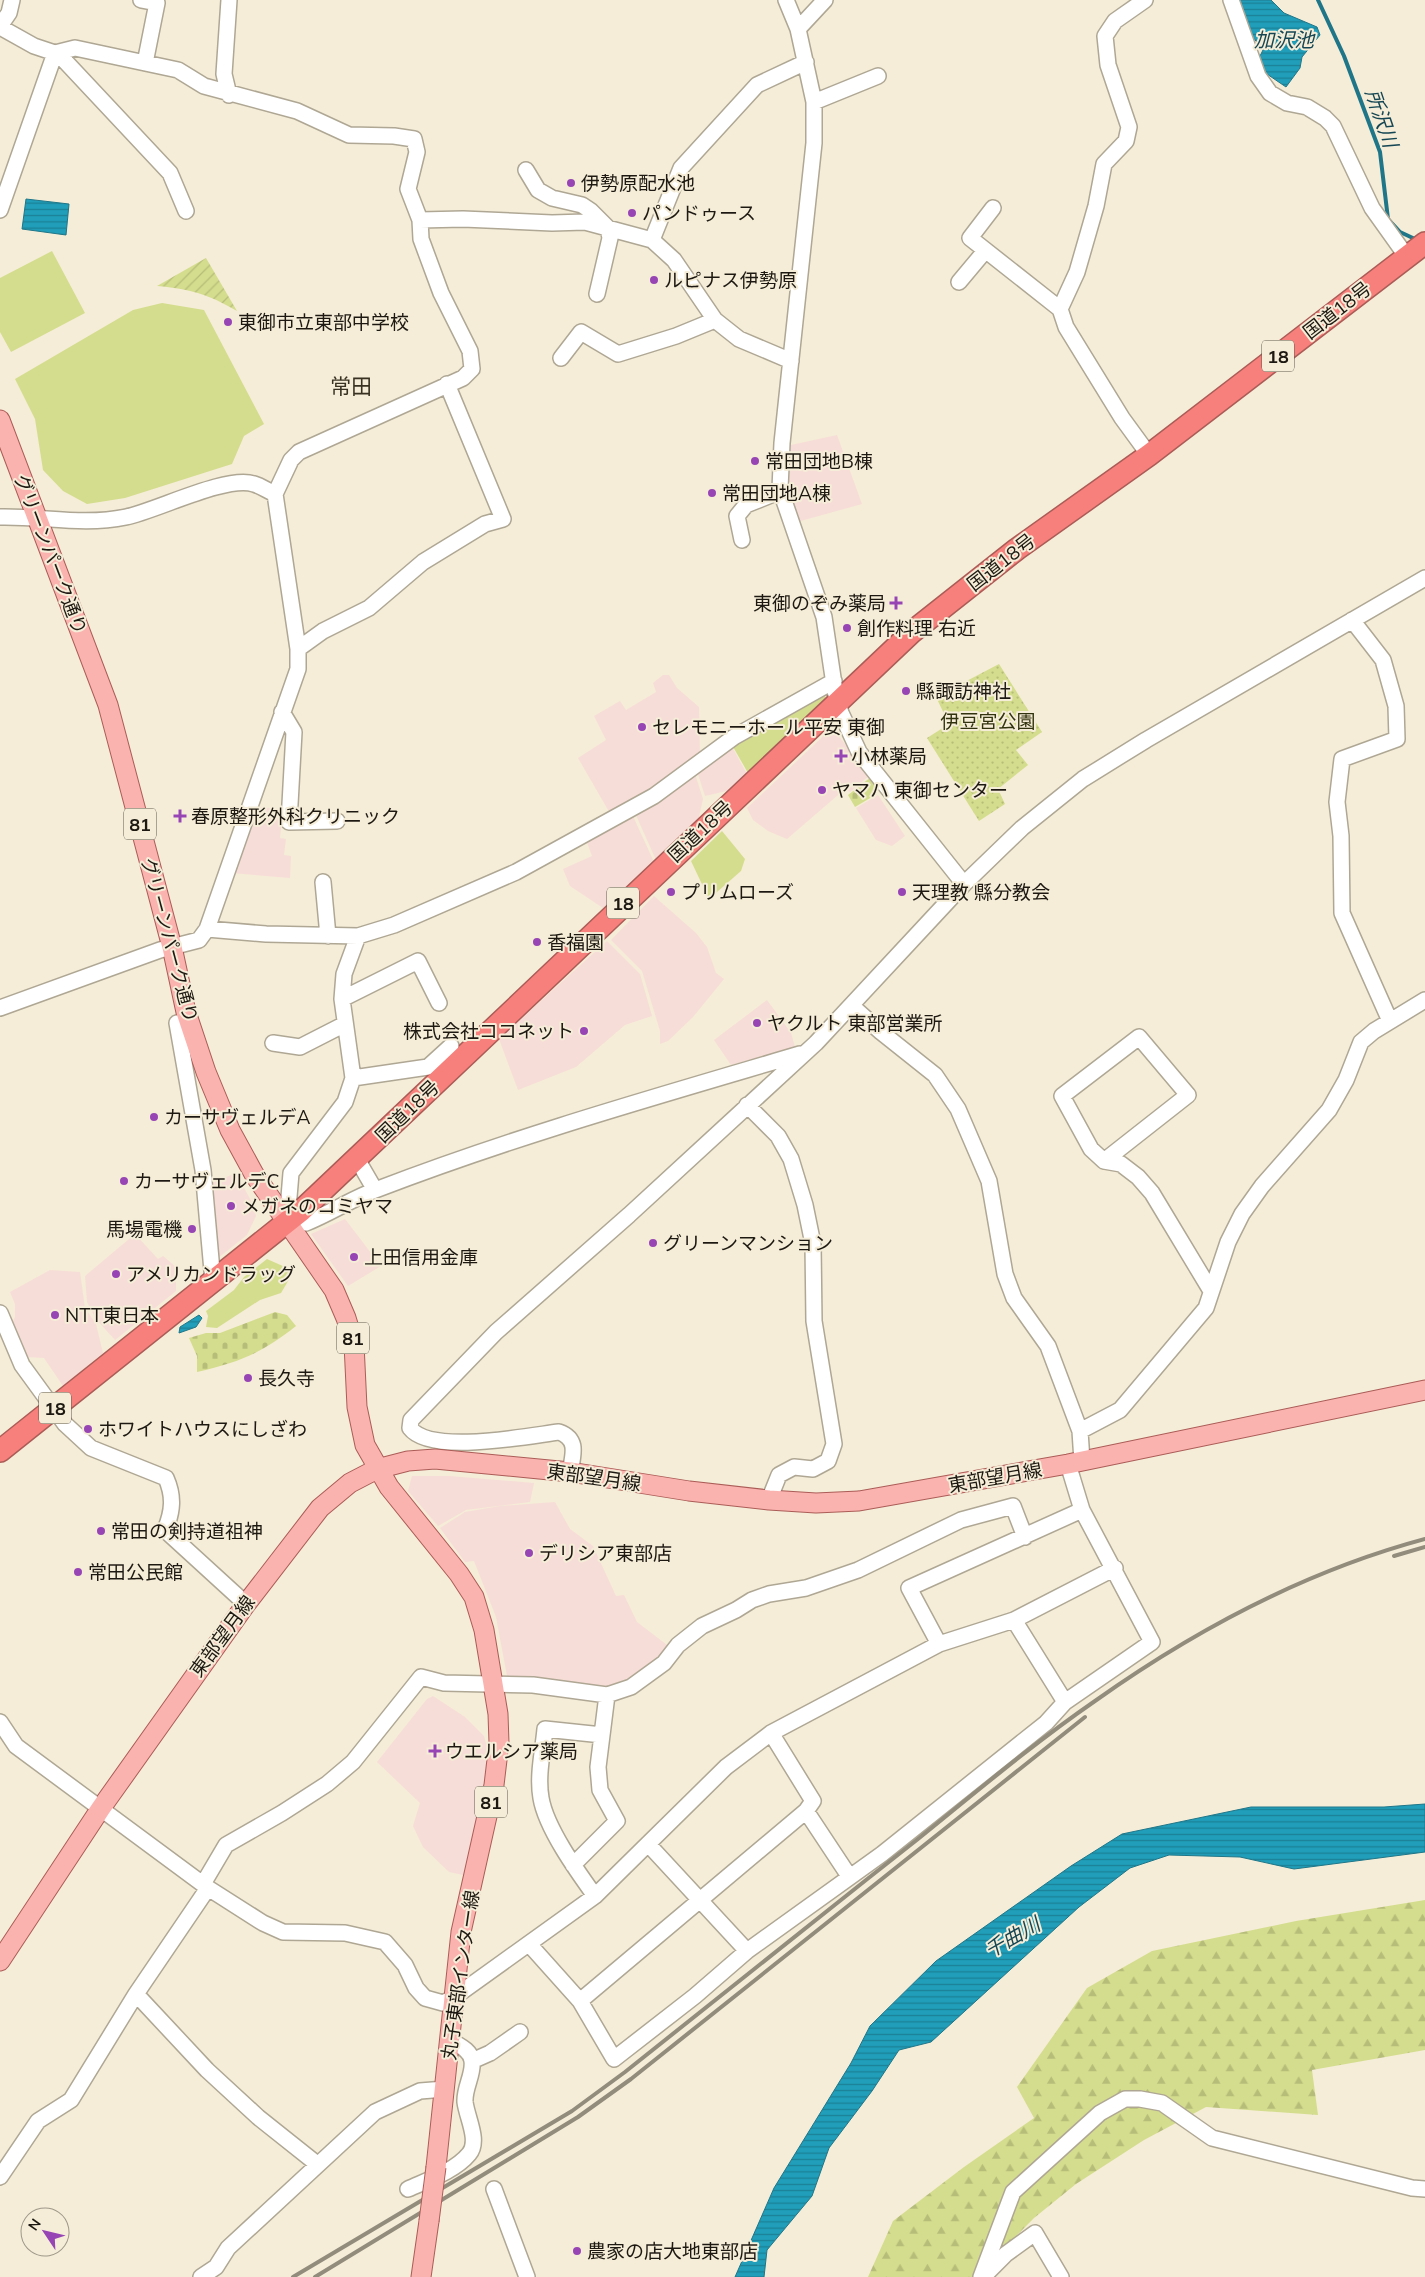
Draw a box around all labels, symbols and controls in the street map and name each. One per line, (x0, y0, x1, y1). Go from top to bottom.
water label: 加沢池 (1254, 27, 1316, 52)
water label: 所沢川 (1360, 86, 1404, 152)
place label: 伊勢原配水池 (581, 171, 695, 195)
marker: 伊勢原配水池 (565, 177, 577, 189)
place label: パンドゥース (642, 201, 756, 225)
marker: パンドゥース (626, 207, 638, 219)
place label: ルピナス伊勢原 (664, 268, 797, 292)
marker: ルピナス伊勢原 (648, 274, 660, 286)
street label: 国道18号 (1298, 276, 1376, 344)
place label: 東御市立東部中学校 (238, 310, 409, 334)
marker: 東御市立東部中学校 (222, 316, 234, 328)
road number: 18 (1262, 341, 1294, 372)
district label: 常田 (330, 373, 372, 399)
place label: 常田団地B棟 (765, 449, 873, 473)
marker: 常田団地B棟 (749, 455, 761, 467)
street label: グリーンパーク通り (9, 470, 93, 638)
place label: 常田団地A棟 (722, 481, 831, 505)
marker: 常田団地A棟 (706, 487, 718, 499)
street label: 国道18号 (962, 528, 1040, 596)
place label: 東御のぞみ薬局 (753, 591, 886, 615)
marker: 東御のぞみ薬局 (890, 597, 902, 609)
place label: 創作料理 右近 (857, 616, 976, 640)
marker: 創作料理 右近 (841, 622, 853, 634)
place label: 縣諏訪神社 (916, 679, 1011, 703)
marker: 縣諏訪神社 (900, 685, 912, 697)
park label: 伊豆宮公園 (940, 709, 1036, 733)
place label: セレモニーホール平安 東御 (652, 715, 885, 739)
marker: セレモニーホール平安 東御 (636, 721, 648, 733)
place label: 小林薬局 (851, 744, 927, 768)
marker: 小林薬局 (835, 750, 847, 762)
place label: ヤマハ 東御センター (832, 778, 1008, 802)
marker: ヤマハ 東御センター (816, 784, 828, 796)
street label: 国道18号 (663, 795, 737, 867)
place label: 春原整形外科クリニック (191, 804, 400, 828)
road number: 81 (124, 809, 156, 840)
marker: 春原整形外科クリニック (173, 809, 187, 823)
street label: グリーンパーク通り (136, 855, 204, 1025)
place label: プリムローズ (681, 880, 794, 904)
place label: 天理教 縣分教会 (912, 880, 1050, 904)
marker: プリムローズ (665, 886, 677, 898)
marker: 天理教 縣分教会 (896, 886, 908, 898)
road number: 18 (607, 888, 639, 918)
place label: 香福園 (547, 930, 604, 954)
marker: 香福園 (531, 936, 543, 948)
place label: ヤクルト 東部営業所 (767, 1011, 942, 1035)
marker: ヤクルト 東部営業所 (751, 1017, 763, 1029)
place label: 株式会社ココネット (403, 1019, 574, 1043)
marker: 株式会社ココネット (578, 1025, 590, 1037)
street label: 国道18号 (370, 1075, 444, 1147)
place label: カーサヴェルデA (164, 1105, 311, 1129)
marker: カーサヴェルデA (148, 1111, 160, 1123)
place label: カーサヴェルデC (134, 1169, 280, 1193)
marker: カーサヴェルデC (118, 1175, 130, 1187)
place label: メガネのコミヤマ (241, 1194, 393, 1218)
marker: メガネのコミヤマ (225, 1200, 237, 1212)
place label: 馬場電機 (106, 1217, 182, 1241)
marker: 馬場電機 (186, 1223, 198, 1235)
place label: グリーンマンション (663, 1231, 833, 1255)
marker: グリーンマンション (647, 1237, 659, 1249)
place label: 上田信用金庫 (364, 1245, 478, 1269)
marker: 上田信用金庫 (348, 1251, 360, 1263)
place label: アメリカンドラッグ (126, 1262, 296, 1286)
marker: アメリカンドラッグ (110, 1268, 122, 1280)
place label: NTT東日本 (65, 1303, 159, 1327)
marker: NTT東日本 (49, 1309, 61, 1321)
road number: 81 (337, 1322, 369, 1354)
place label: 長久寺 (258, 1366, 315, 1390)
marker: 長久寺 (242, 1372, 254, 1384)
road number: 18 (39, 1392, 71, 1424)
place label: ホワイトハウスにしざわ (98, 1417, 307, 1441)
marker: ホワイトハウスにしざわ (82, 1423, 94, 1435)
street label: 東部望月線 (946, 1457, 1044, 1497)
street label: 東部望月線 (545, 1459, 643, 1495)
place label: 常田の剣持道祖神 (111, 1519, 263, 1543)
marker: 常田の剣持道祖神 (95, 1525, 107, 1537)
place label: デリシア東部店 (539, 1541, 672, 1565)
marker: デリシア東部店 (523, 1547, 535, 1559)
place label: 常田公民館 (88, 1560, 183, 1584)
marker: 常田公民館 (72, 1566, 84, 1578)
street label: 東部望月線 (184, 1591, 260, 1681)
place label: ウエルシア薬局 (445, 1739, 578, 1763)
marker: ウエルシア薬局 (429, 1745, 441, 1757)
road number: 81 (475, 1786, 507, 1818)
street label: 丸子東部インター線 (436, 1889, 484, 2061)
water label: 千曲川 (980, 1910, 1046, 1963)
north arrow (20, 2207, 70, 2257)
text: N (24, 2215, 45, 2234)
place label: 農家の店大地東部店 (587, 2239, 758, 2263)
marker: 農家の店大地東部店 (571, 2245, 583, 2257)

